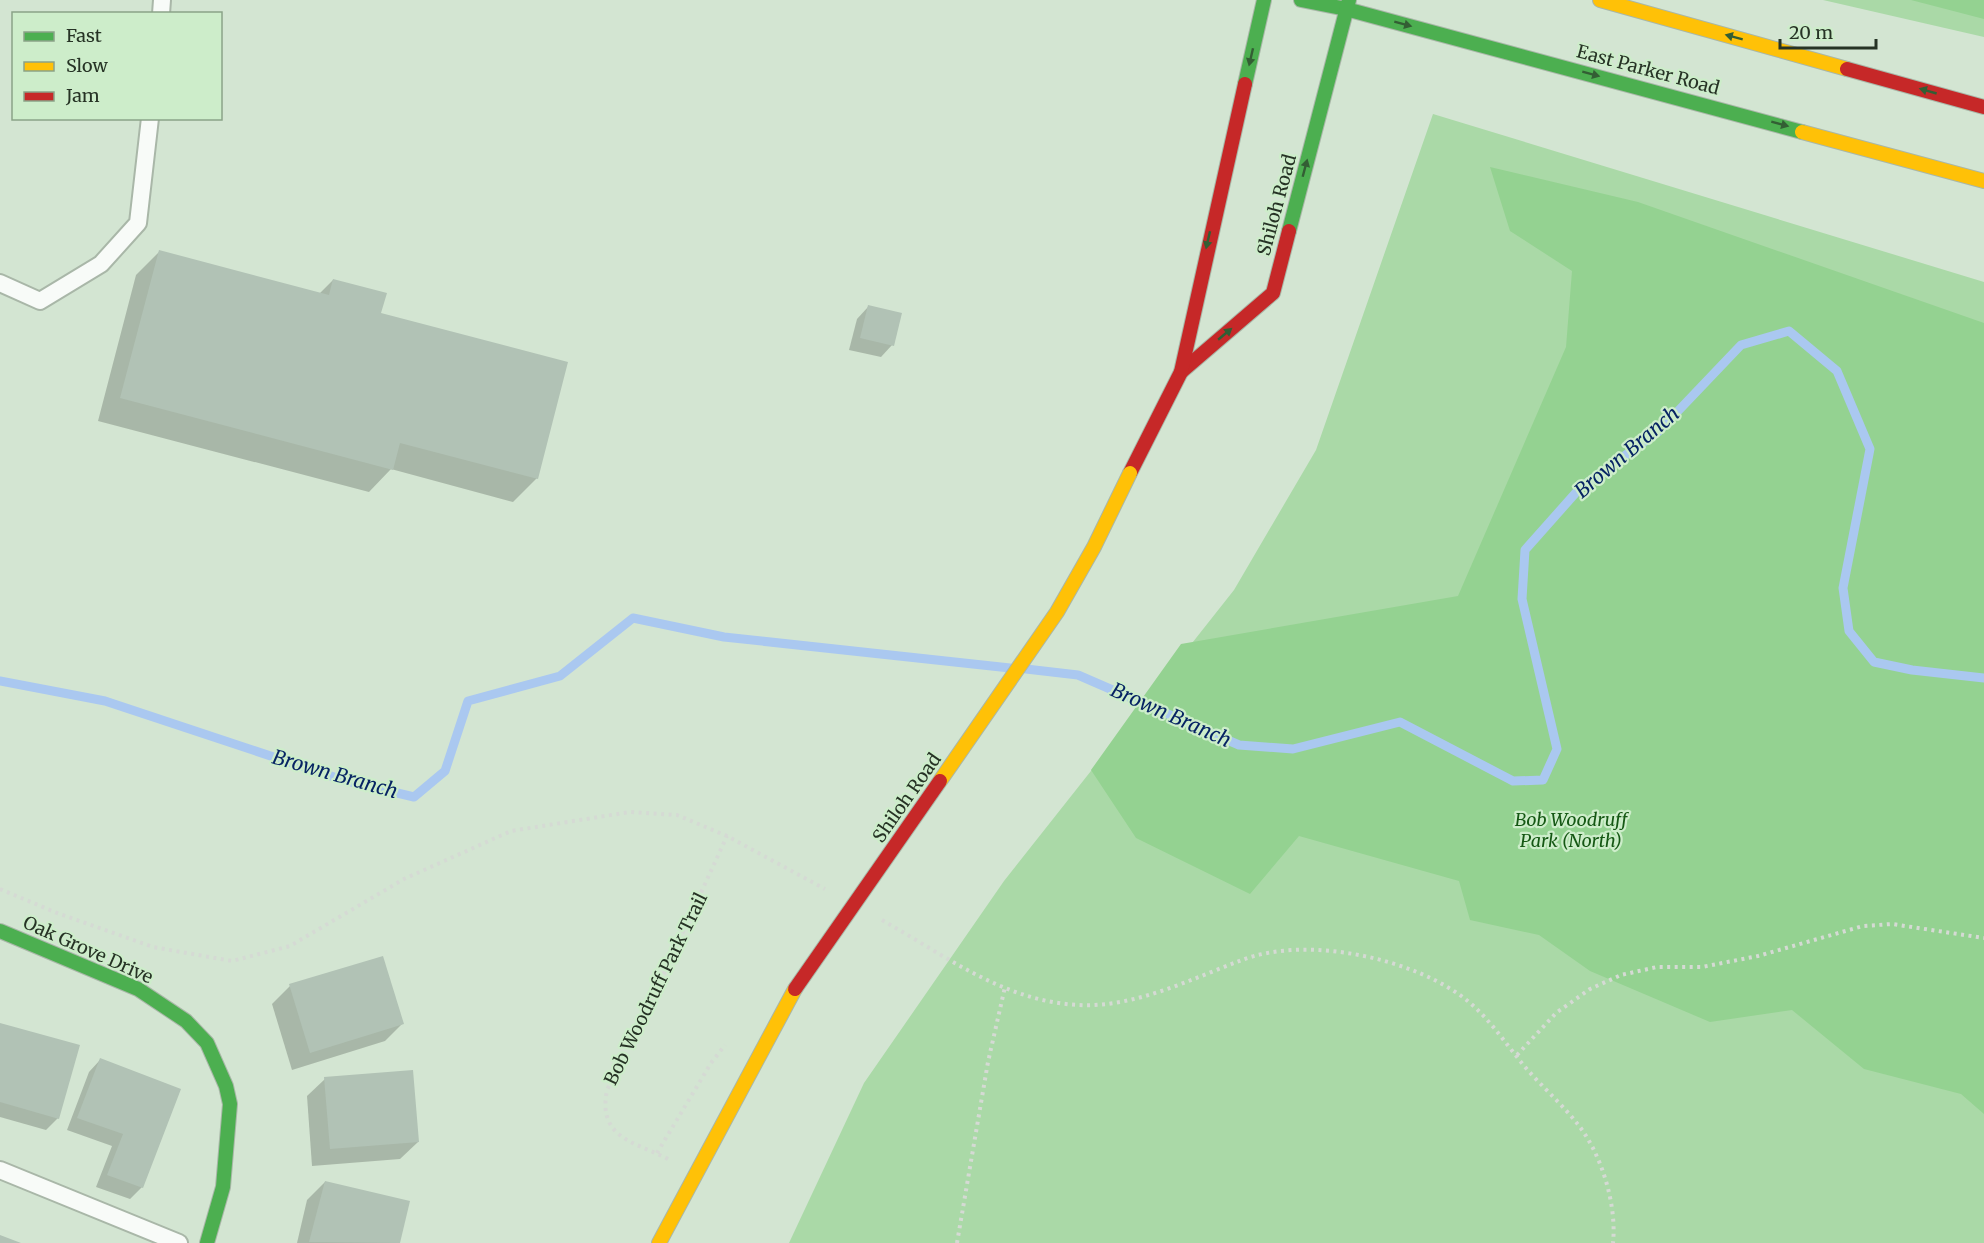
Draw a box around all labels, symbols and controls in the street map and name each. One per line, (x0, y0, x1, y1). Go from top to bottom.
legend (12, 12, 222, 120)
scale bar (1780, 12, 1876, 50)
one-way arrow (1394, 20, 1412, 29)
text: 20 m (1789, 21, 1833, 44)
text: Fast (66, 24, 102, 47)
one-way arrow (1725, 31, 1743, 41)
street label: East Parker Road (1574, 39, 1722, 100)
one-way arrow (1245, 48, 1255, 66)
text: Slow (66, 54, 109, 77)
one-way arrow (1583, 70, 1601, 79)
text: Jam (65, 84, 100, 107)
one-way arrow (1919, 86, 1937, 95)
one-way arrow (1771, 120, 1789, 129)
street label: Shiloh Road (1252, 152, 1301, 258)
one-way arrow (1301, 159, 1310, 177)
one-way arrow (1203, 231, 1213, 249)
one-way arrow (1217, 327, 1233, 340)
water label: Brown Branch (1569, 401, 1684, 503)
water label: Brown Branch (1107, 677, 1235, 752)
water label: Brown Branch (270, 744, 401, 803)
street label: Shiloh Road (867, 748, 946, 847)
park label: Bob Woodruff Park (North) (1515, 808, 1629, 852)
street label: Bob Woodruff Park Trail (599, 888, 712, 1089)
street label: Oak Grove Drive (20, 911, 157, 988)

